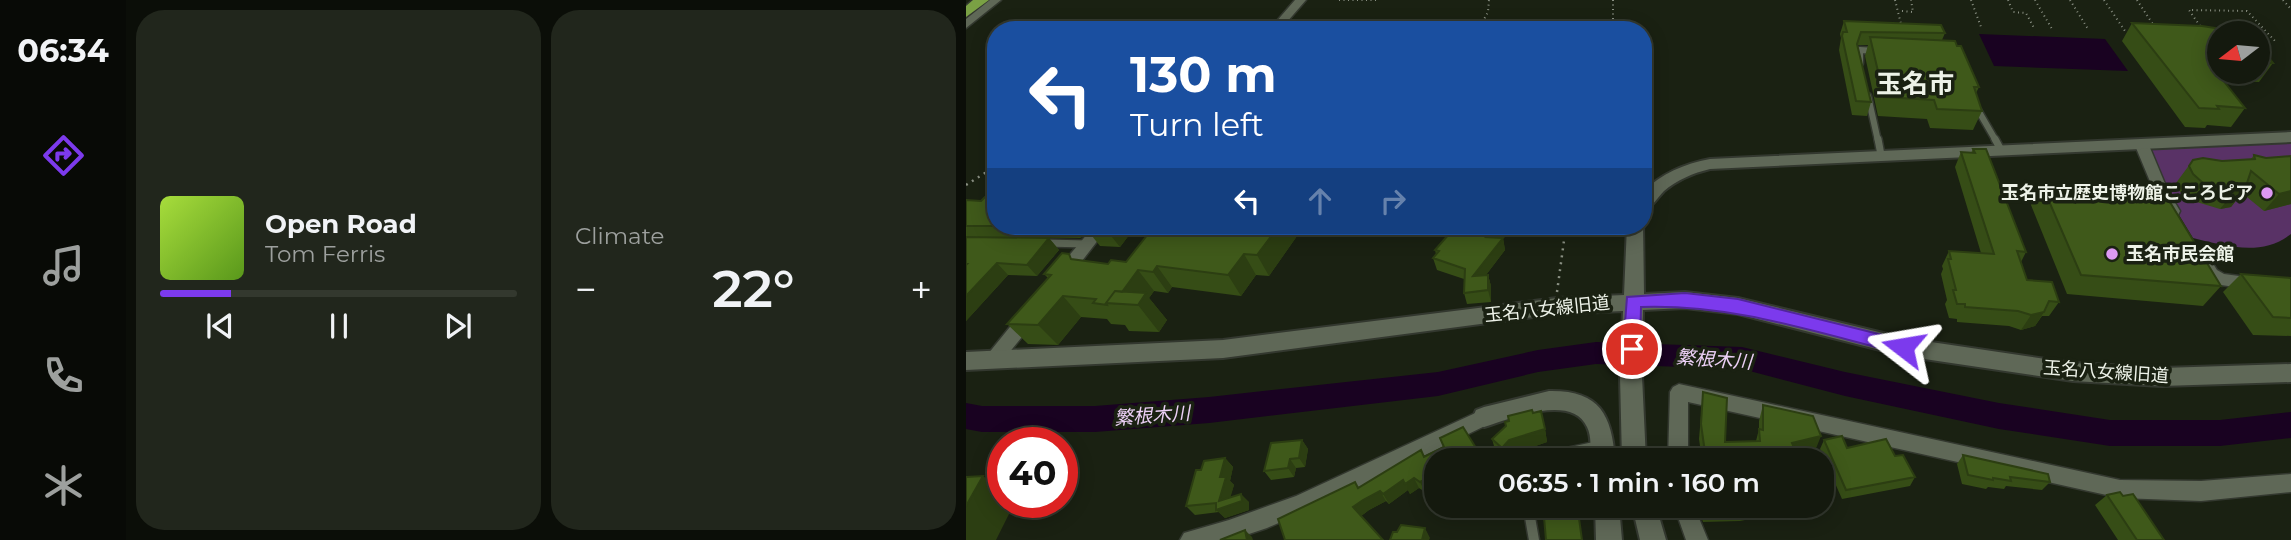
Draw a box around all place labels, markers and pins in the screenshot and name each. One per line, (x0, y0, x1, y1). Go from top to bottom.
place label: 玉名市立歴史博物館こころピア (2001, 182, 2253, 204)
marker: 玉名市立歴史博物館こころピア (2259, 185, 2275, 201)
place label: 玉名市民会館 (2126, 243, 2234, 265)
marker: 玉名市民会館 (2104, 246, 2120, 262)
pin (1602, 319, 1662, 379)

